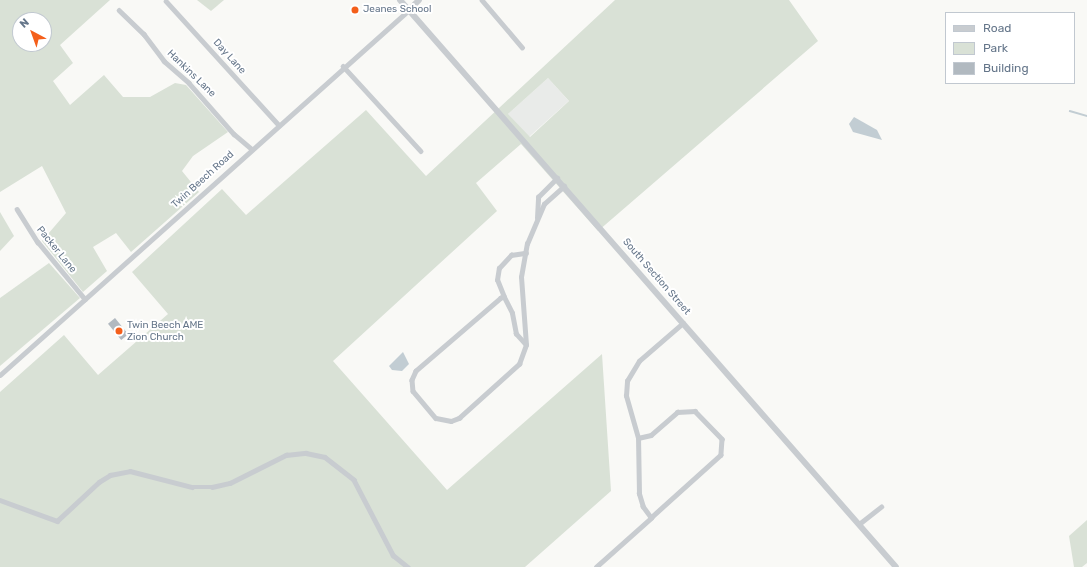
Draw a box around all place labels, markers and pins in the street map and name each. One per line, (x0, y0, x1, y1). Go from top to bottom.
place label: Jeanes School (363, 4, 431, 16)
marker: Jeanes School (350, 5, 360, 15)
place label: Twin Beech AME Zion Church (127, 319, 204, 342)
marker: Twin Beech AME Zion Church (114, 326, 124, 336)

